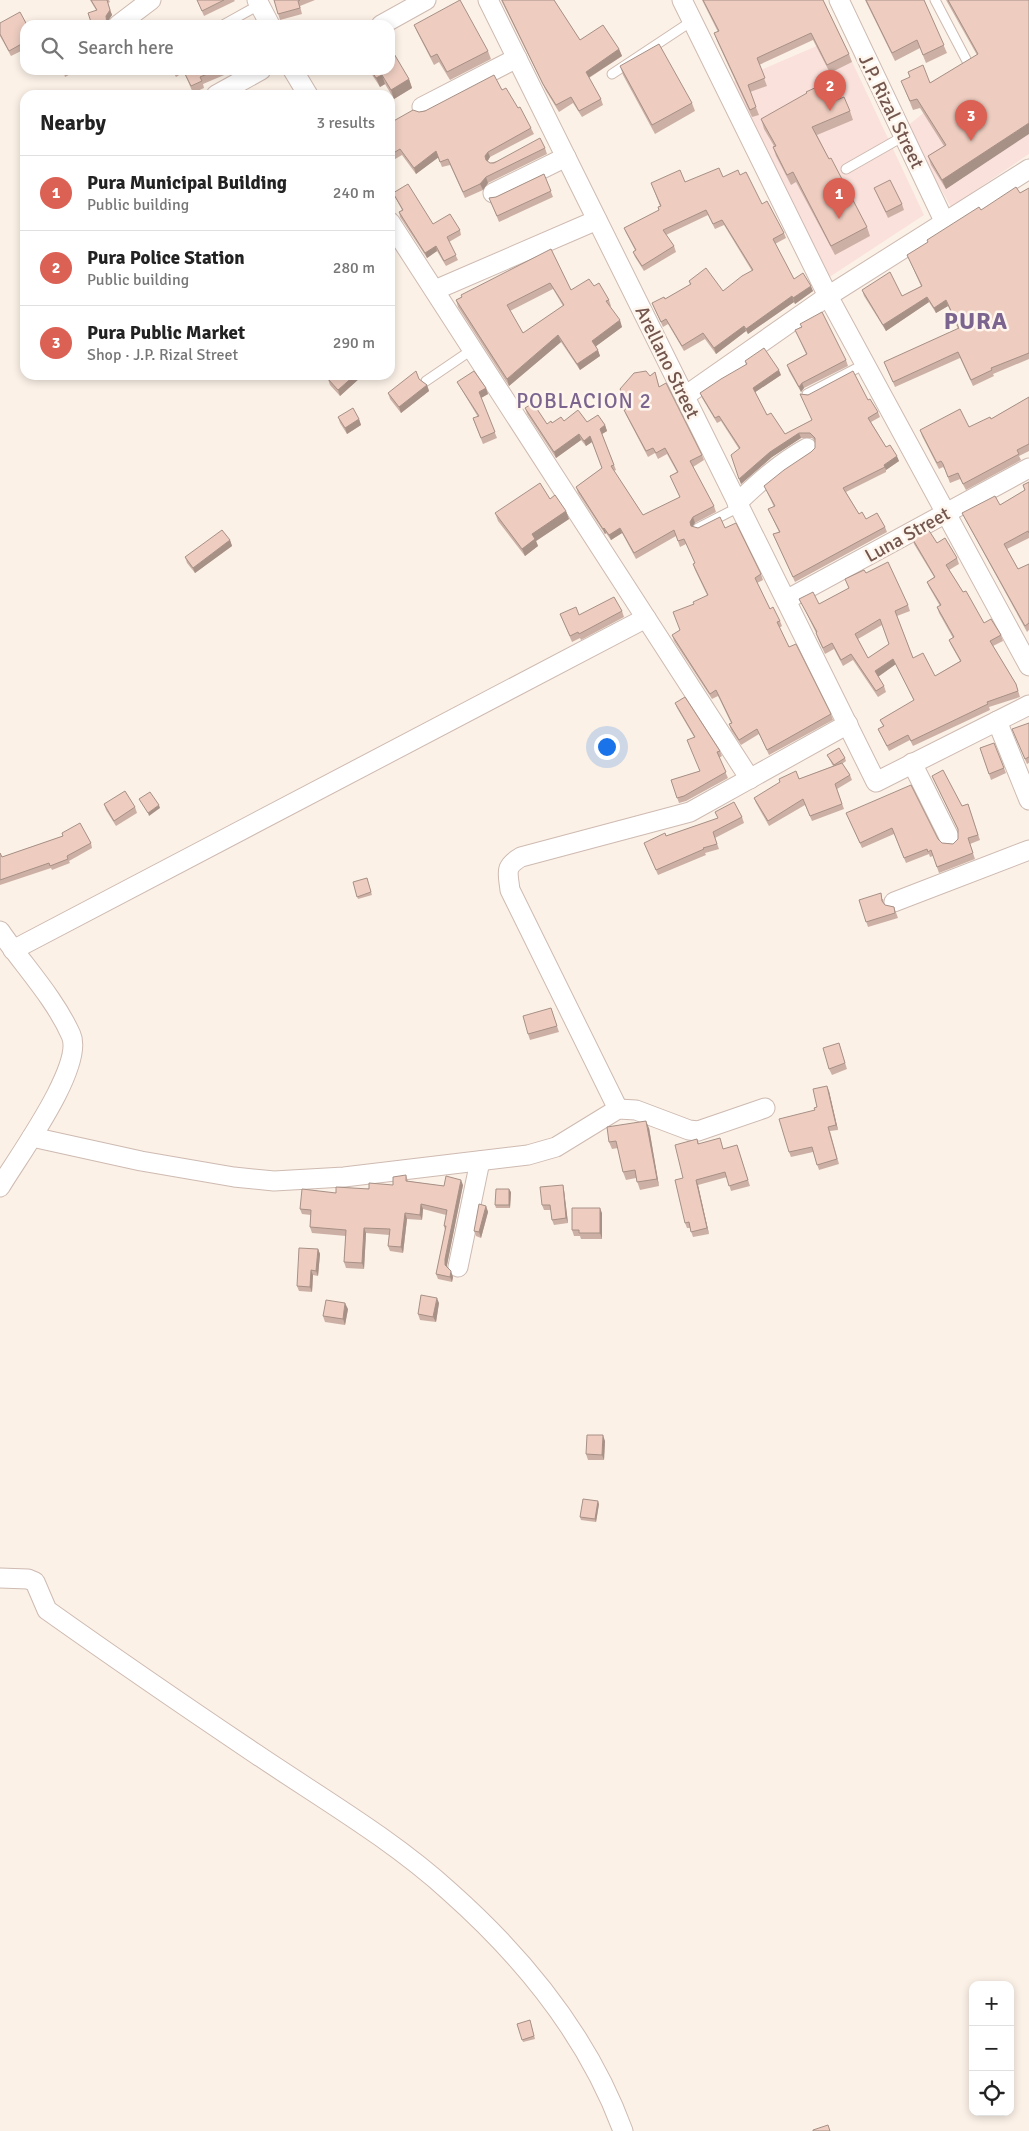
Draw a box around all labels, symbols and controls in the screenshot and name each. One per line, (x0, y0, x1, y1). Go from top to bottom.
search box (20, 20, 395, 75)
icon: search (38, 34, 66, 62)
text: Search here (78, 36, 174, 60)
street label: J.P. Rizal Street (853, 50, 929, 173)
pin: 2 (814, 70, 846, 111)
pin: 3 (955, 100, 987, 141)
text: Nearby (40, 110, 106, 136)
text: 3 results (316, 113, 375, 133)
text: Pura Municipal Building (87, 171, 287, 195)
pin: 1 (823, 178, 855, 219)
text: 1 (52, 183, 60, 203)
text: 240 m (333, 183, 375, 203)
text: Public building (87, 195, 189, 215)
text: Pura Police Station (87, 246, 245, 270)
text: 2 (52, 258, 60, 278)
text: 280 m (333, 258, 375, 278)
text: Public building (87, 270, 189, 290)
street label: Arellano Street (630, 302, 705, 423)
district label: PURA (944, 306, 1008, 336)
text: Pura Public Market (87, 321, 245, 345)
text: 3 (52, 333, 60, 353)
text: 290 m (333, 333, 375, 353)
text: Shop · J.P. Rizal Street (87, 345, 238, 365)
district label: POBLACION 2 (516, 388, 652, 414)
street label: Luna Street (861, 502, 955, 568)
your location (594, 734, 620, 760)
map controls (969, 1981, 1014, 2116)
button: + (969, 1981, 1014, 2026)
button: − (969, 2026, 1014, 2071)
button: locate (969, 2071, 1014, 2116)

